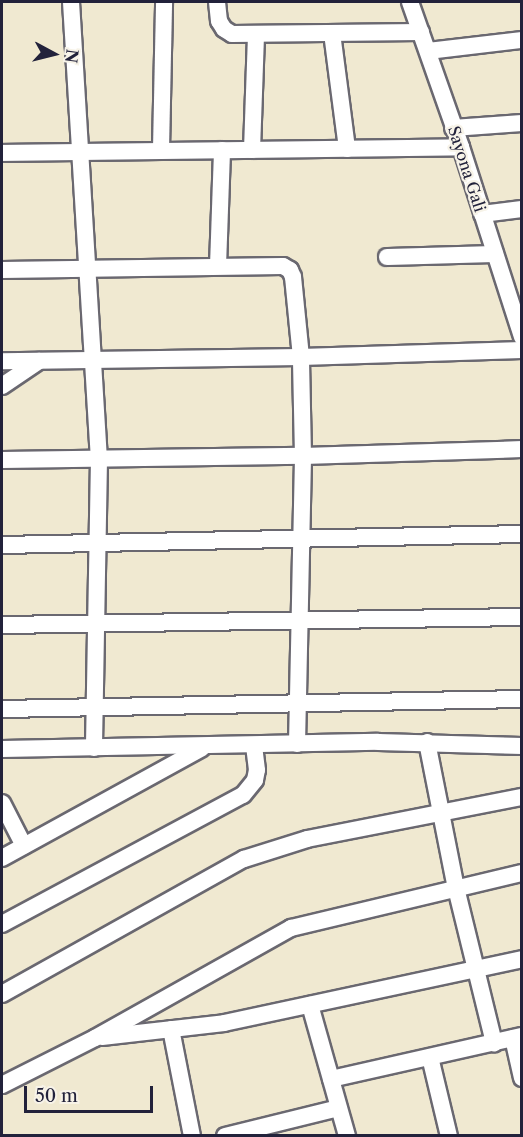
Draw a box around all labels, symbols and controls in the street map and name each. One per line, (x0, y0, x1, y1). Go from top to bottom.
north arrow (24, 24, 84, 84)
text: N (61, 48, 83, 64)
street label: Sayona Gali (444, 123, 490, 215)
scale bar (27, 1074, 156, 1112)
text: 50 m (35, 1085, 78, 1107)

